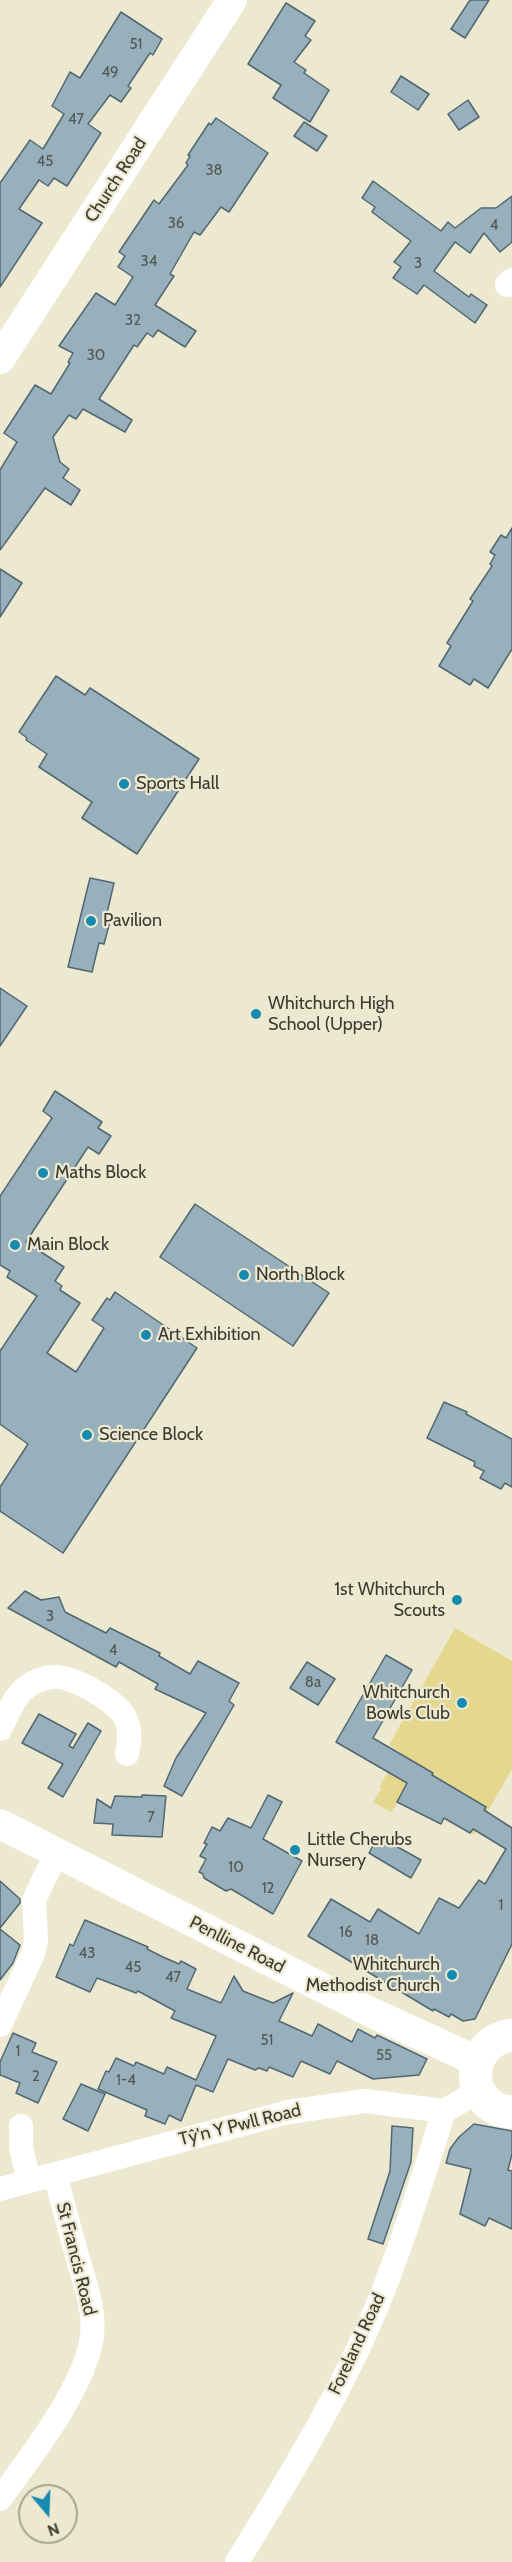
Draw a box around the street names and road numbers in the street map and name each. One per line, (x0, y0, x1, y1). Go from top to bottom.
street label: Church Road (81, 134, 151, 226)
street label: Penlline Road (186, 1912, 288, 1978)
street label: Tŷ'n Y Pwll Road (177, 2099, 303, 2151)
street label: St Francis Road (52, 2200, 100, 2318)
street label: Foreland Road (324, 2290, 390, 2398)

